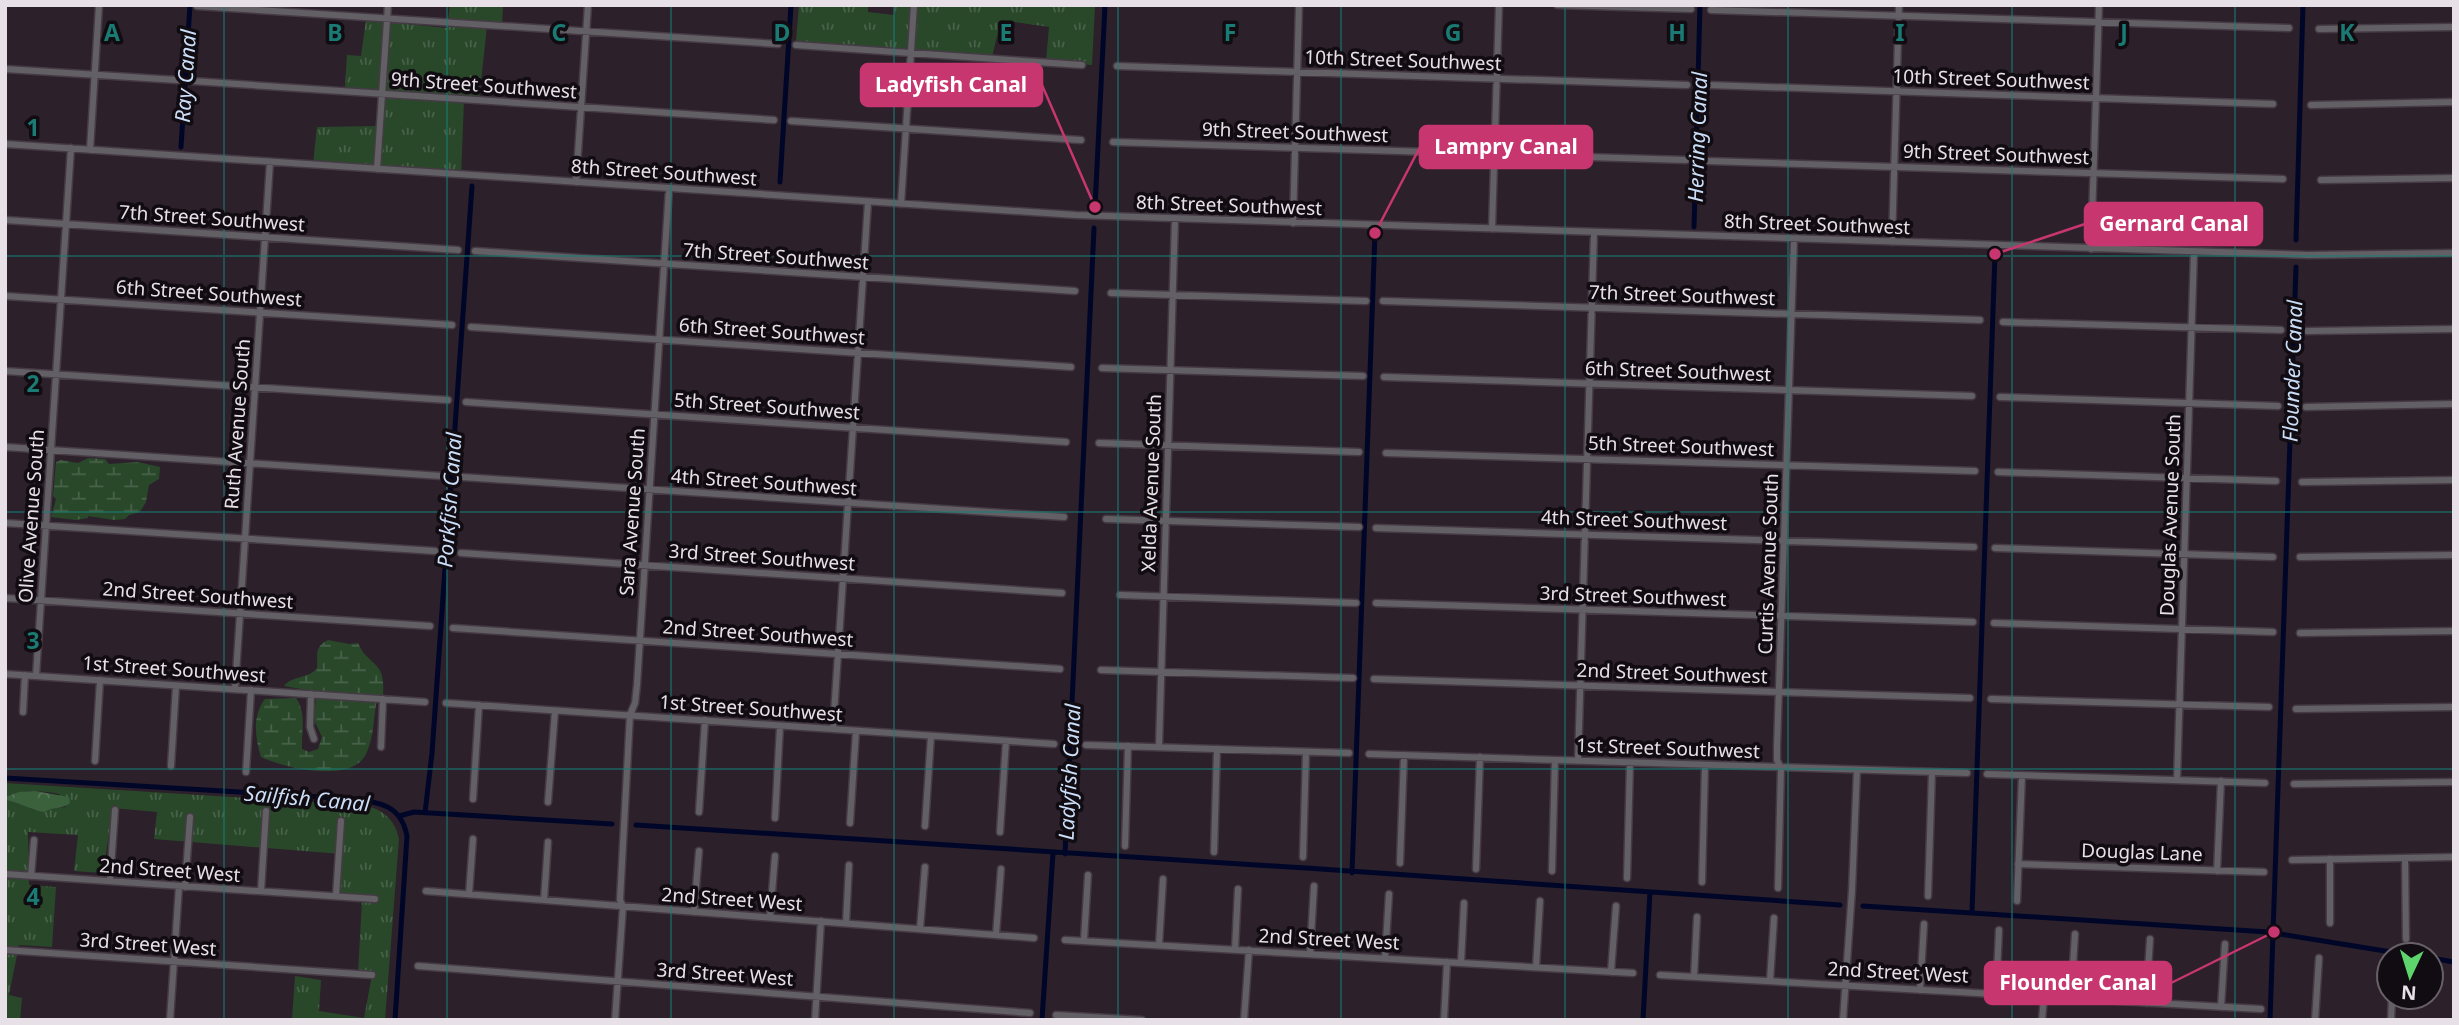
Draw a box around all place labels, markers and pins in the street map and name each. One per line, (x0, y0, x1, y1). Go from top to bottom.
callout: Ladyfish Canal (861, 64, 1042, 106)
callout: Lampry Canal (1420, 126, 1592, 168)
callout: Gernard Canal (2085, 203, 2262, 245)
callout: Flounder Canal (1985, 962, 2171, 1004)

